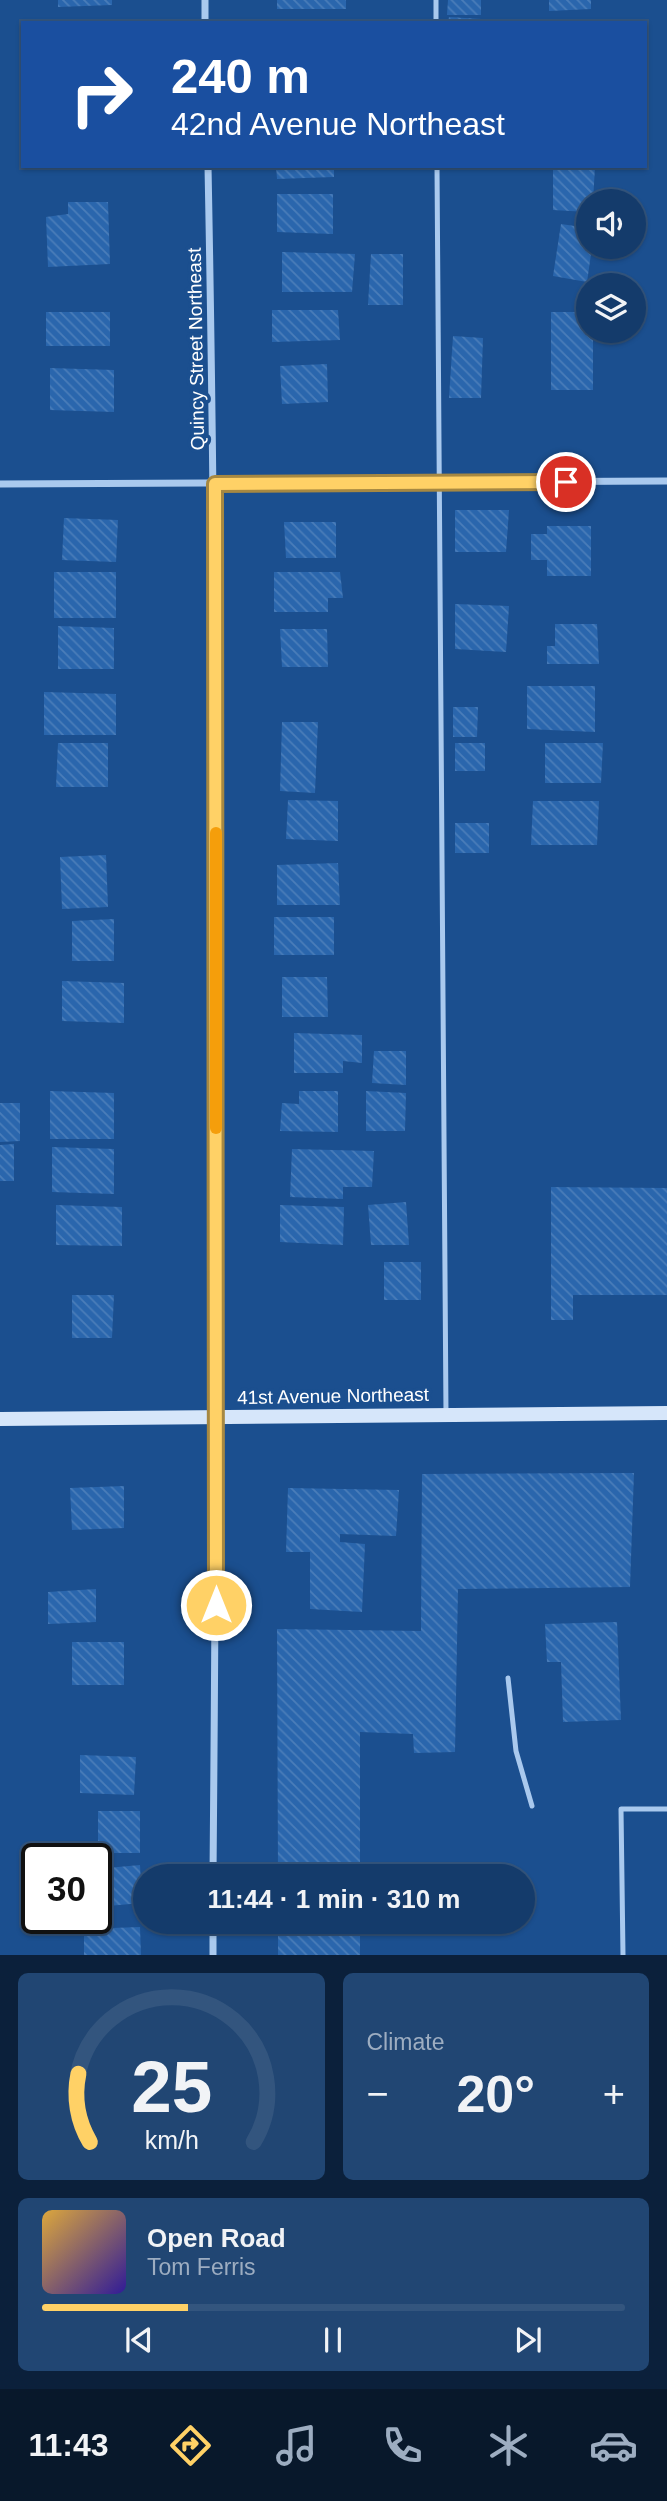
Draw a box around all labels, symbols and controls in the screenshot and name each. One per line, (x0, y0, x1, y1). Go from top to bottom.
icon: right (56, 49, 147, 140)
text: 240 m (171, 49, 310, 103)
text: 42nd Avenue Northeast (171, 106, 505, 142)
map controls (576, 189, 646, 343)
button: sound (576, 189, 646, 259)
street label: Quincy Street Northeast (184, 247, 208, 451)
button: layers (576, 273, 646, 343)
pin (536, 452, 596, 512)
icon: arrive (547, 463, 585, 501)
street label: 41st Avenue Northeast (237, 1384, 430, 1408)
position arrow (179, 1568, 253, 1642)
speed limit sign: 30 (21, 1843, 112, 1934)
text: 11:44 · 1 min · 310 m (208, 1884, 460, 1914)
text: Climate (367, 2029, 444, 2055)
text: 25 (131, 2047, 212, 2128)
text: 20° (456, 2065, 535, 2123)
text: − (367, 2073, 389, 2115)
text: + (603, 2073, 625, 2115)
text: km/h (144, 2126, 198, 2154)
text: Open Road (147, 2223, 286, 2253)
text: Tom Ferris (147, 2254, 256, 2280)
icon: previous (120, 2321, 158, 2359)
icon: pause (314, 2321, 352, 2359)
icon: next (509, 2321, 547, 2359)
icon: directions (166, 2421, 215, 2470)
icon: music (272, 2421, 321, 2470)
icon: phone (378, 2421, 427, 2470)
icon: climate (484, 2421, 533, 2470)
icon: car (589, 2421, 638, 2470)
text: 11:43 (28, 2427, 109, 2463)

